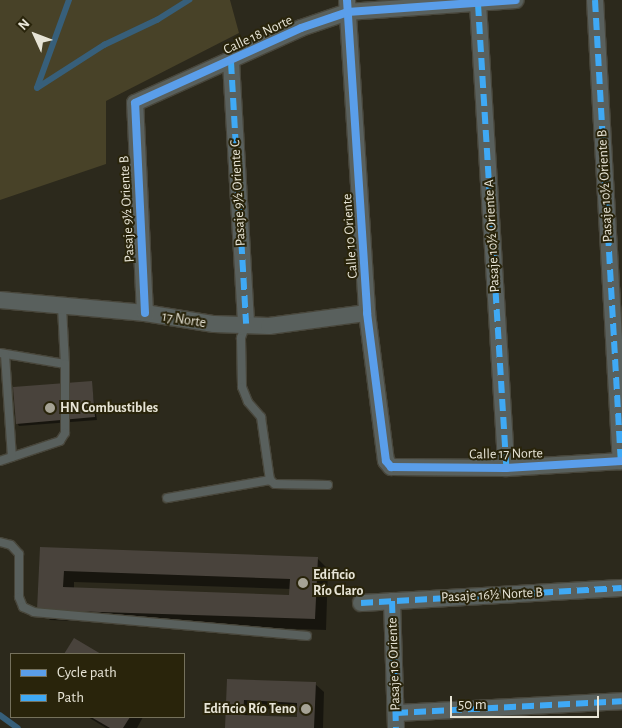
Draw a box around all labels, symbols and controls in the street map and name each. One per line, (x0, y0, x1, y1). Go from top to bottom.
north arrow (10, 10, 60, 60)
street label: Calle 18 Norte (221, 12, 295, 58)
text: N (16, 16, 32, 33)
street label: Pasaje 10½ Oriente B (594, 129, 616, 243)
street label: Pasaje 9½ Oriente C (227, 139, 249, 247)
street label: Pasaje 9½ Oriente B (116, 155, 138, 263)
street label: Pasaje 10½ Oriente A (481, 179, 503, 293)
street label: Calle 10 Oriente (339, 193, 361, 279)
street label: 17 Norte (161, 308, 207, 332)
place label: HN Combustibles (60, 400, 158, 416)
marker: HN Combustibles (44, 402, 56, 414)
street label: Calle 17 Norte (469, 445, 543, 463)
place label: Edificio Río Claro (313, 567, 363, 600)
marker: Edificio Río Claro (297, 577, 309, 589)
street label: Pasaje 16½ Norte B (441, 584, 543, 606)
street label: Pasaje 10 Oriente (384, 617, 404, 711)
legend (10, 653, 185, 718)
text: Cycle path (57, 665, 117, 680)
scale bar (452, 686, 601, 718)
text: Path (57, 690, 84, 705)
text: 50 m (458, 697, 487, 712)
place label: Edificio Río Teno (204, 701, 296, 717)
marker: Edificio Río Teno (300, 703, 312, 715)

